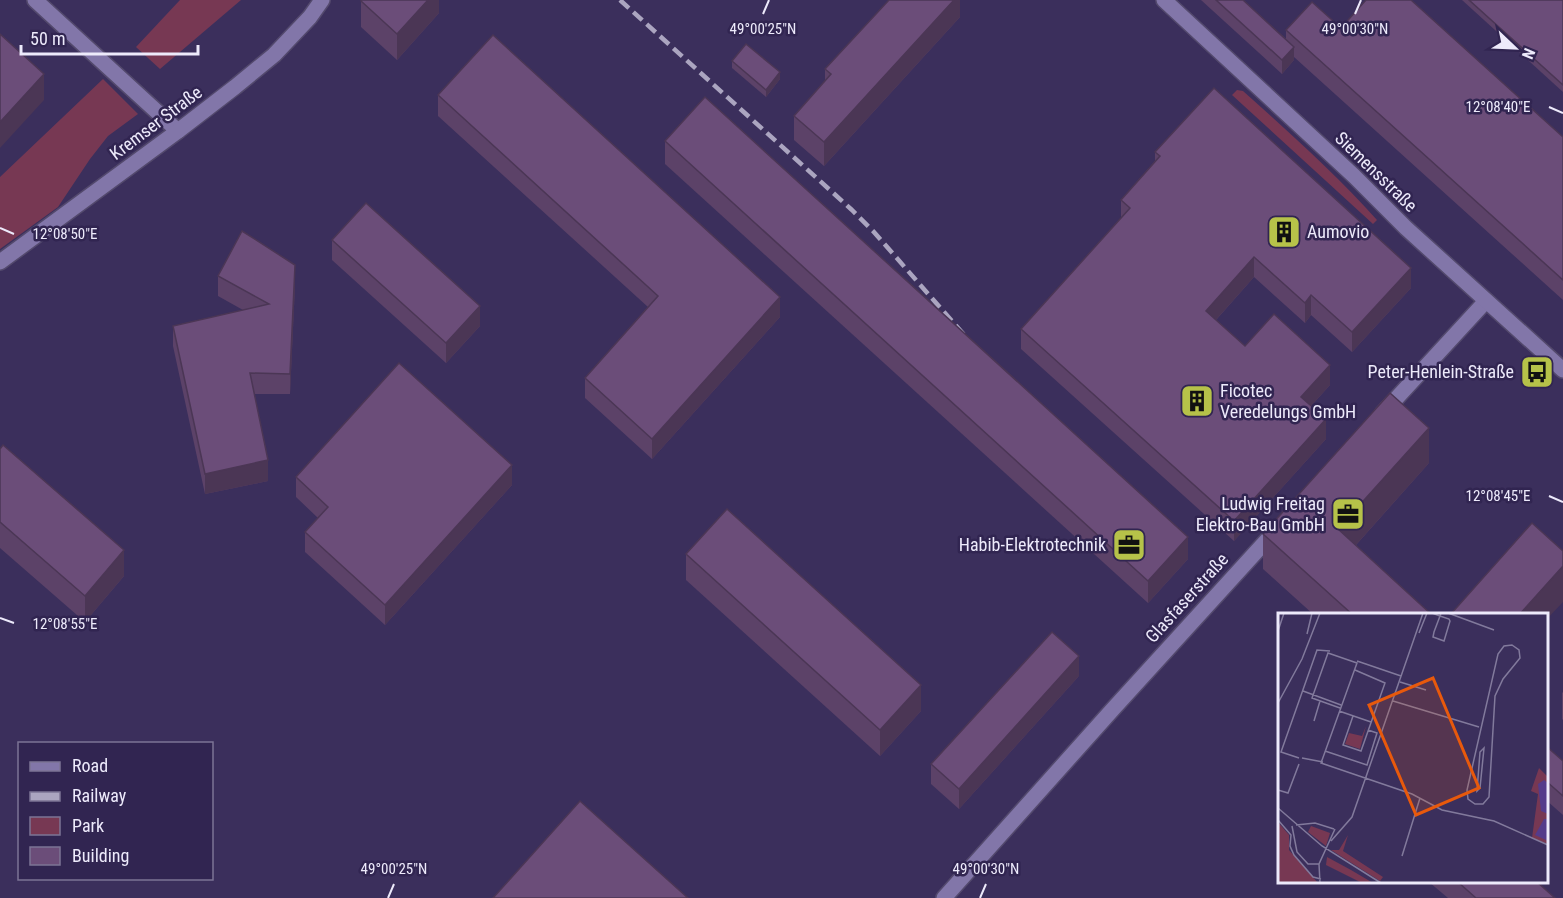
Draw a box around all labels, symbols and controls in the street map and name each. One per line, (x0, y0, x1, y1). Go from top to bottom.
scale bar (21, 18, 198, 56)
north arrow (1485, 18, 1545, 78)
text: 49°00'25"N (730, 20, 796, 38)
text: 49°00'30"N (1322, 20, 1388, 38)
text: 50 m (30, 28, 65, 49)
text: N (1518, 45, 1539, 62)
street label: Kremser Straße (106, 81, 206, 164)
text: 12°08'40"E (1466, 98, 1530, 116)
street label: Siemensstraße (1331, 127, 1422, 216)
building icon: Aumovio (1266, 214, 1302, 250)
place label: Aumovio (1307, 221, 1369, 242)
text: 12°08'50"E (33, 225, 97, 243)
bus stop icon: Peter-Henlein-Straße (1519, 354, 1555, 390)
place label: Peter-Henlein-Straße (1368, 361, 1514, 382)
place label: Ficotec Veredelungs GmbH (1220, 380, 1356, 422)
building icon: Ficotec Veredelungs GmbH (1179, 383, 1215, 419)
text: 12°08'45"E (1466, 487, 1530, 505)
place label: Ludwig Freitag Elektro-Bau GmbH (1196, 493, 1325, 535)
office icon: Ludwig Freitag Elektro-Bau GmbH (1330, 496, 1366, 532)
office icon: Habib-Elektrotechnik (1111, 527, 1147, 563)
place label: Habib-Elektrotechnik (959, 534, 1106, 555)
street label: Glasfaserstraße (1141, 549, 1232, 647)
inset map (1278, 613, 1548, 883)
text: 12°08'55"E (33, 615, 97, 633)
legend (18, 742, 213, 880)
text: Road (72, 755, 108, 776)
text: Railway (72, 785, 127, 806)
text: Park (72, 815, 104, 836)
text: Building (72, 845, 129, 866)
text: 49°00'25"N (361, 860, 427, 878)
text: 49°00'30"N (953, 860, 1019, 878)

